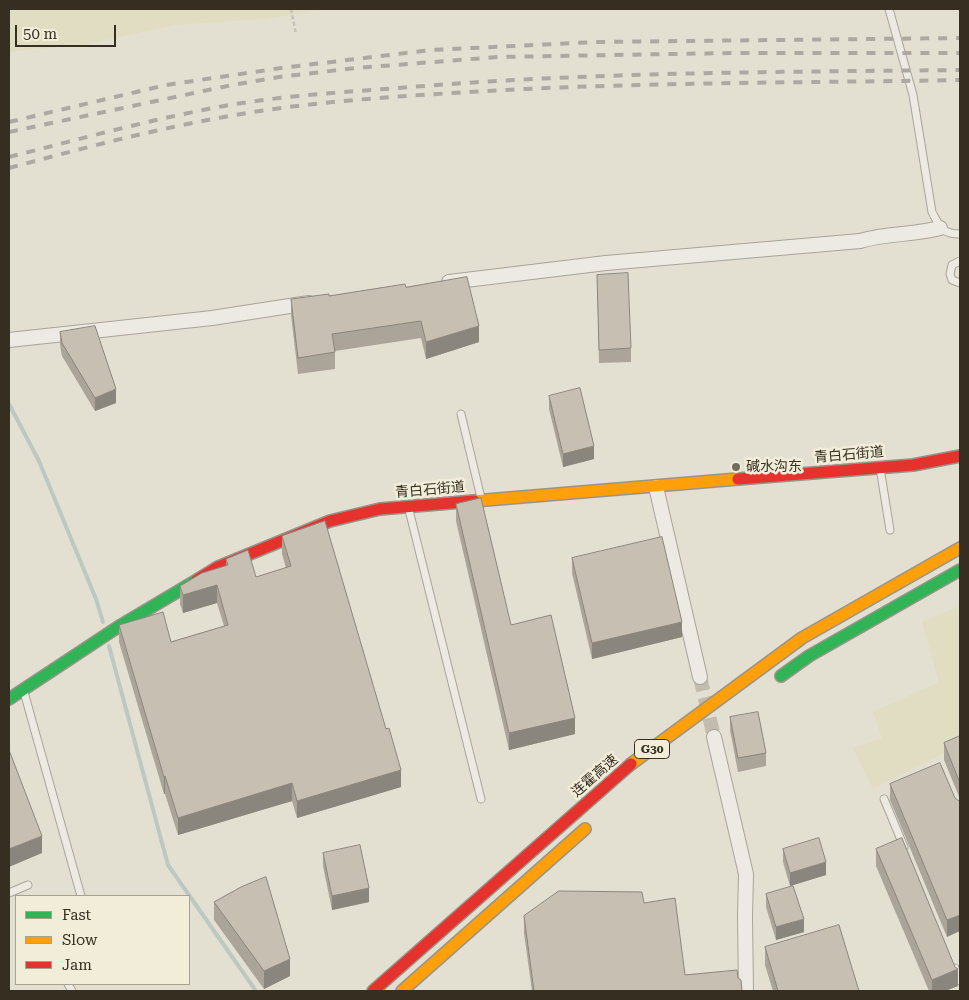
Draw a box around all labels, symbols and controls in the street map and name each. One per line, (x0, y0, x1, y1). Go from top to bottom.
scale bar (18, 15, 119, 47)
text: 50 m (23, 25, 57, 43)
street label: 青白石街道 (813, 444, 885, 466)
place label: 碱水沟东 (746, 459, 802, 475)
marker: 碱水沟东 (730, 461, 742, 473)
street label: 青白石街道 (394, 479, 466, 501)
road number: G30 (634, 740, 670, 759)
street label: 连霍高速 (568, 751, 622, 801)
legend (15, 895, 190, 985)
text: Fast (62, 906, 91, 924)
text: Slow (62, 931, 97, 949)
text: Jam (62, 956, 92, 974)

